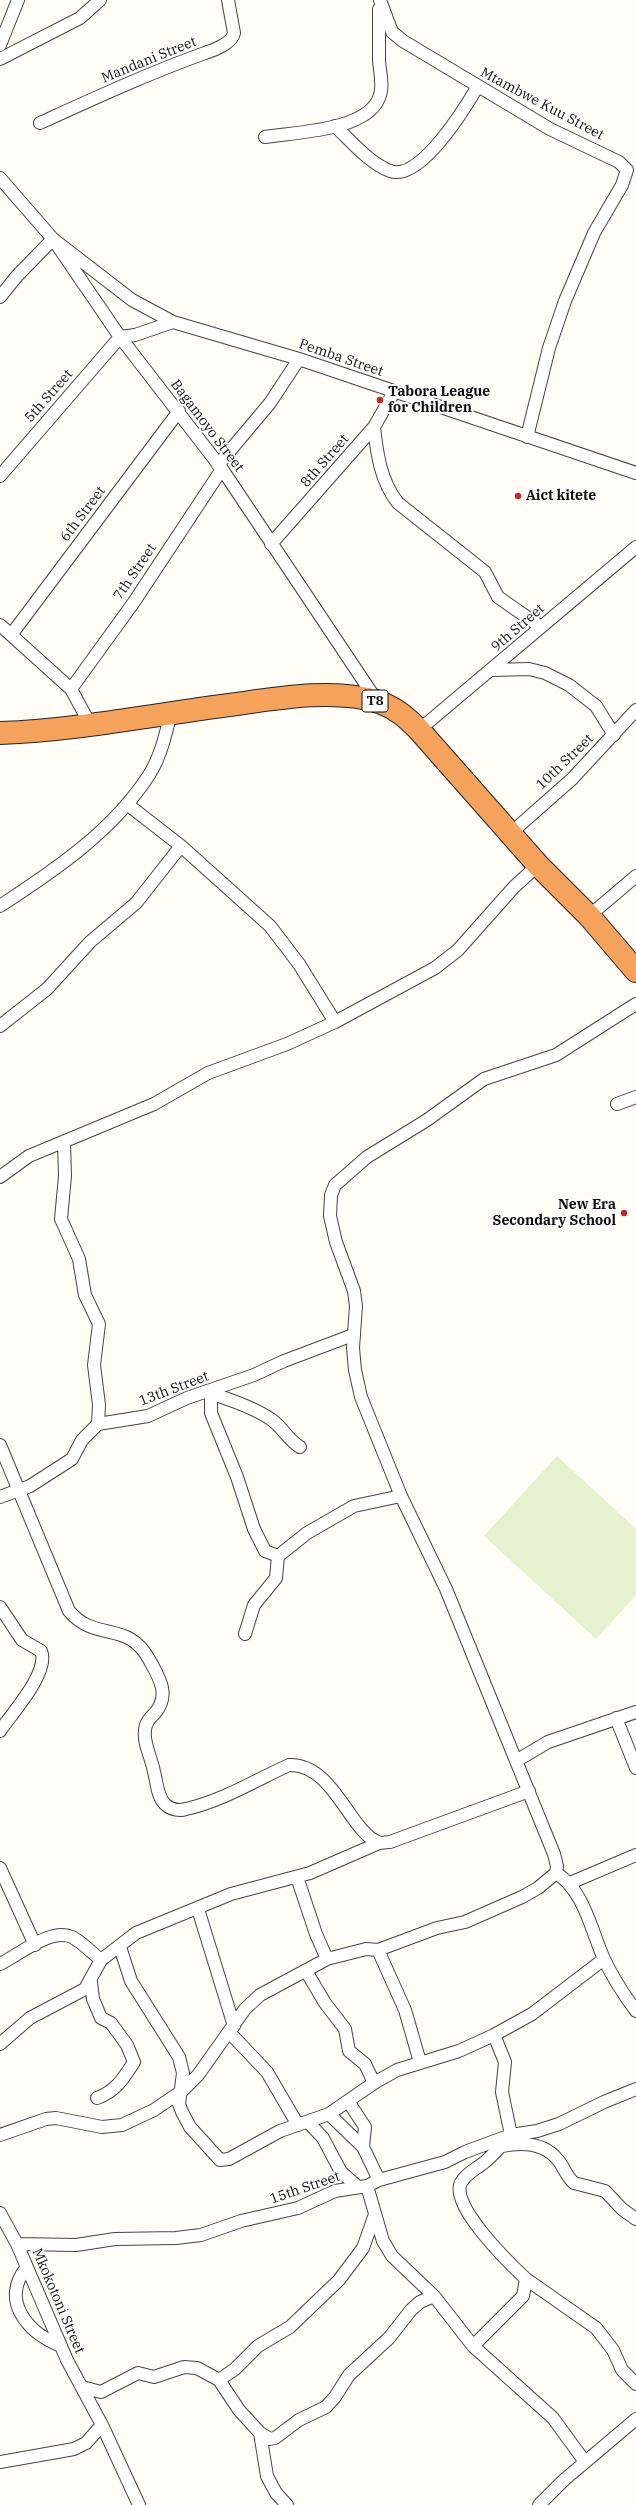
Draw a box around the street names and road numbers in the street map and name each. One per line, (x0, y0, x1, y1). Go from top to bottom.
street label: Mandani Street (99, 33, 199, 87)
street label: Mtambwe Kuu Street (477, 64, 607, 144)
street label: Pemba Street (297, 336, 385, 380)
street label: 5th Street (21, 366, 77, 426)
street label: Bagamoyo Street (167, 377, 247, 475)
street label: 8th Street (297, 431, 353, 491)
street label: 6th Street (57, 483, 109, 545)
street label: 7th Street (110, 541, 160, 603)
street label: 9th Street (488, 600, 548, 656)
road number: T8 (362, 690, 388, 712)
street label: 10th Street (533, 731, 597, 793)
street label: 13th Street (137, 1368, 211, 1410)
street label: 15th Street (268, 2168, 342, 2208)
street label: Mkokotoni Street (28, 2246, 88, 2356)

